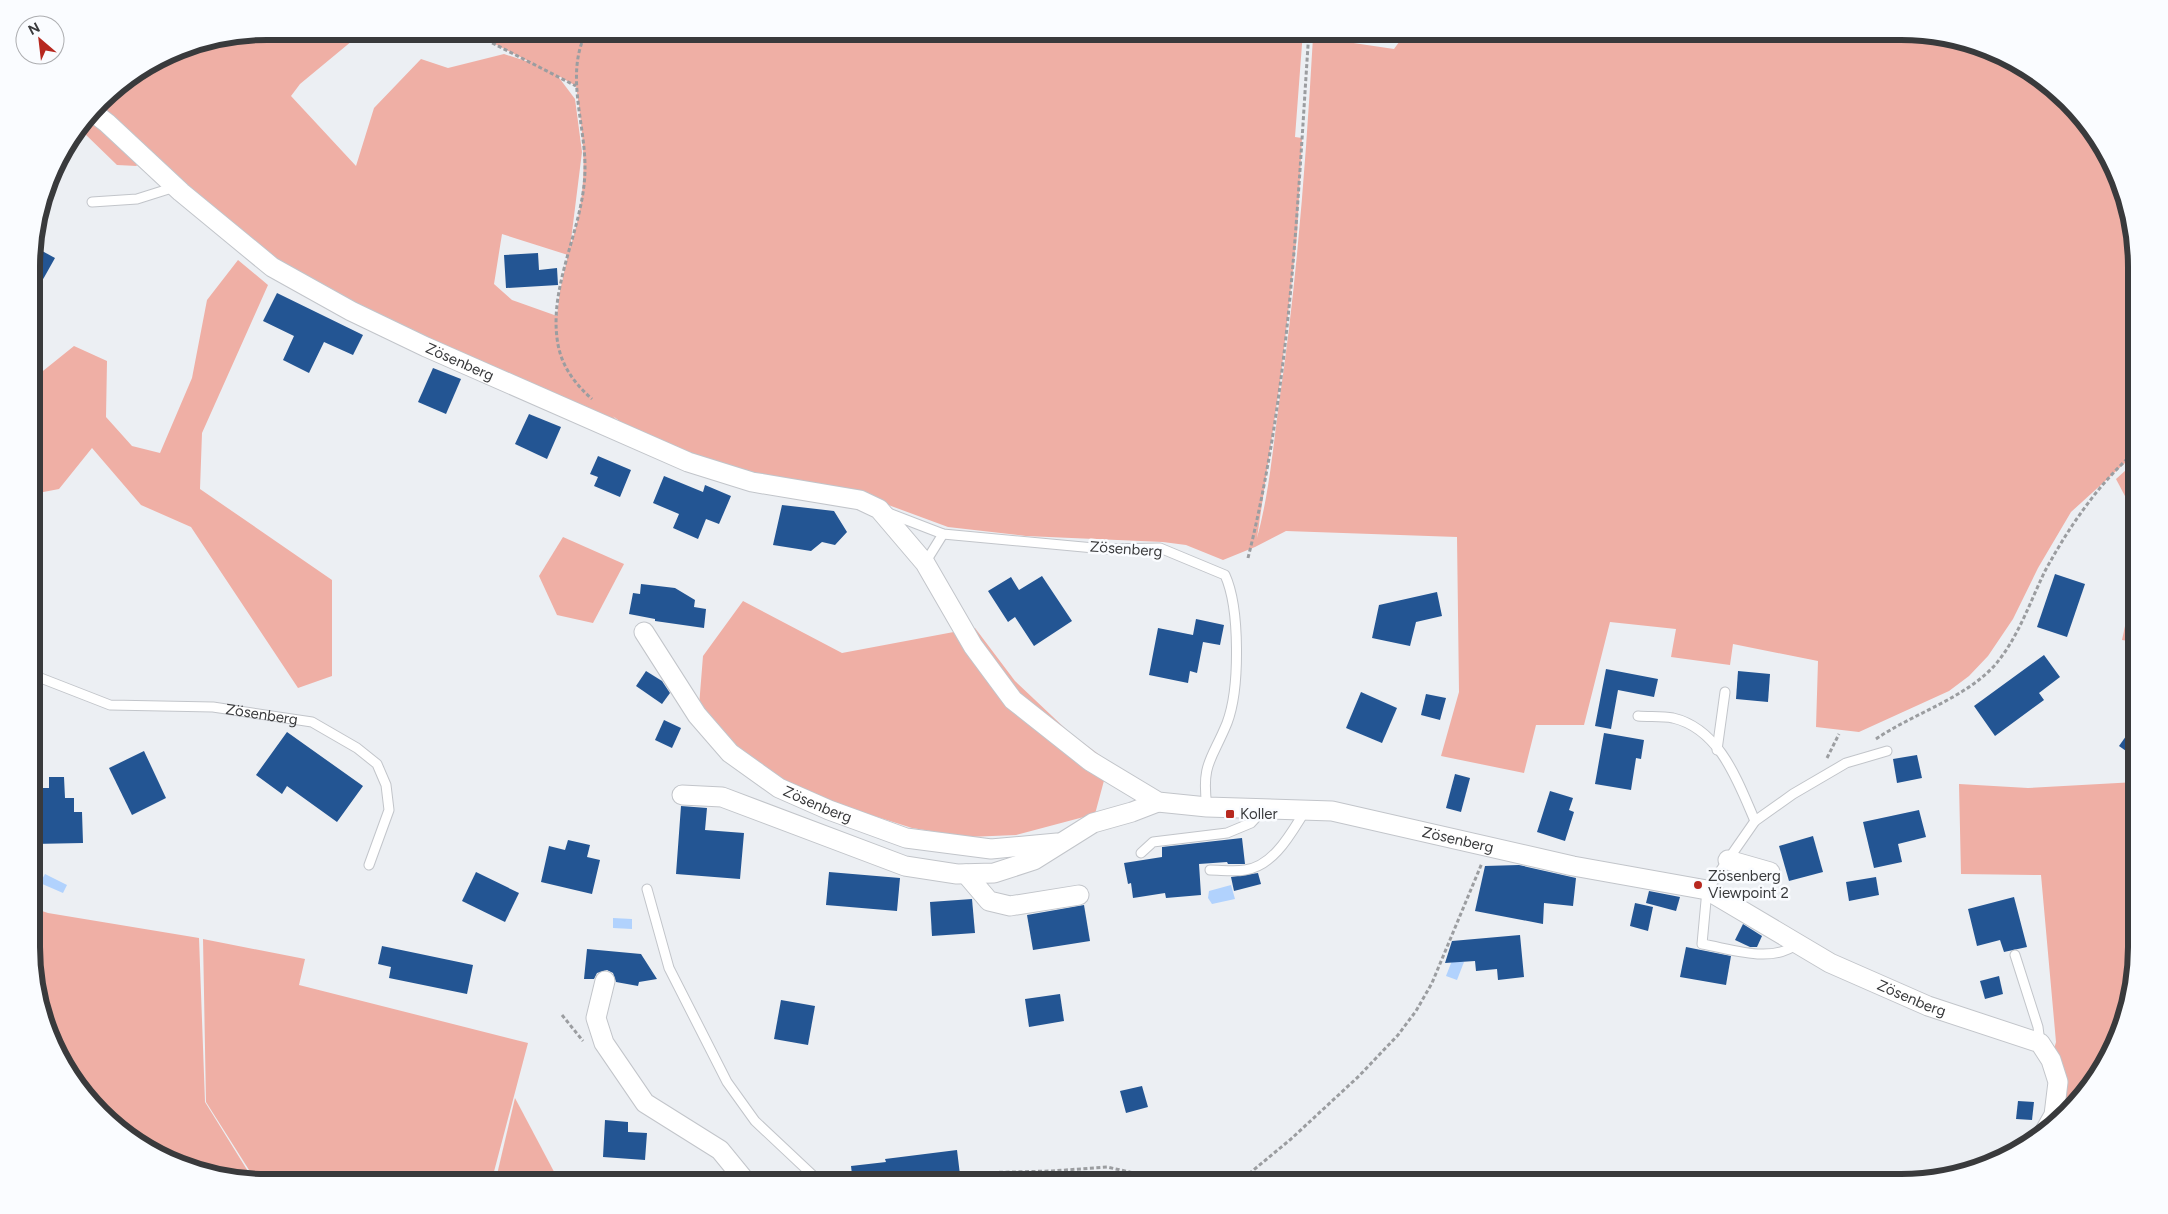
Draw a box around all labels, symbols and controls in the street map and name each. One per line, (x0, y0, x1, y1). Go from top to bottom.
north arrow (15, 15, 65, 65)
text: N (25, 19, 43, 39)
street label: Zösenberg (423, 339, 497, 385)
street label: Zösenberg (1089, 537, 1163, 561)
street label: Zösenberg (224, 700, 299, 729)
street label: Zösenberg (780, 782, 854, 827)
place label: Koller (1240, 805, 1278, 823)
marker: Koller (1224, 808, 1236, 820)
street label: Zösenberg (1420, 823, 1495, 857)
place label: Zösenberg Viewpoint 2 (1708, 867, 1789, 902)
marker: Zösenberg Viewpoint 2 (1692, 879, 1704, 891)
street label: Zösenberg (1874, 976, 1948, 1020)

